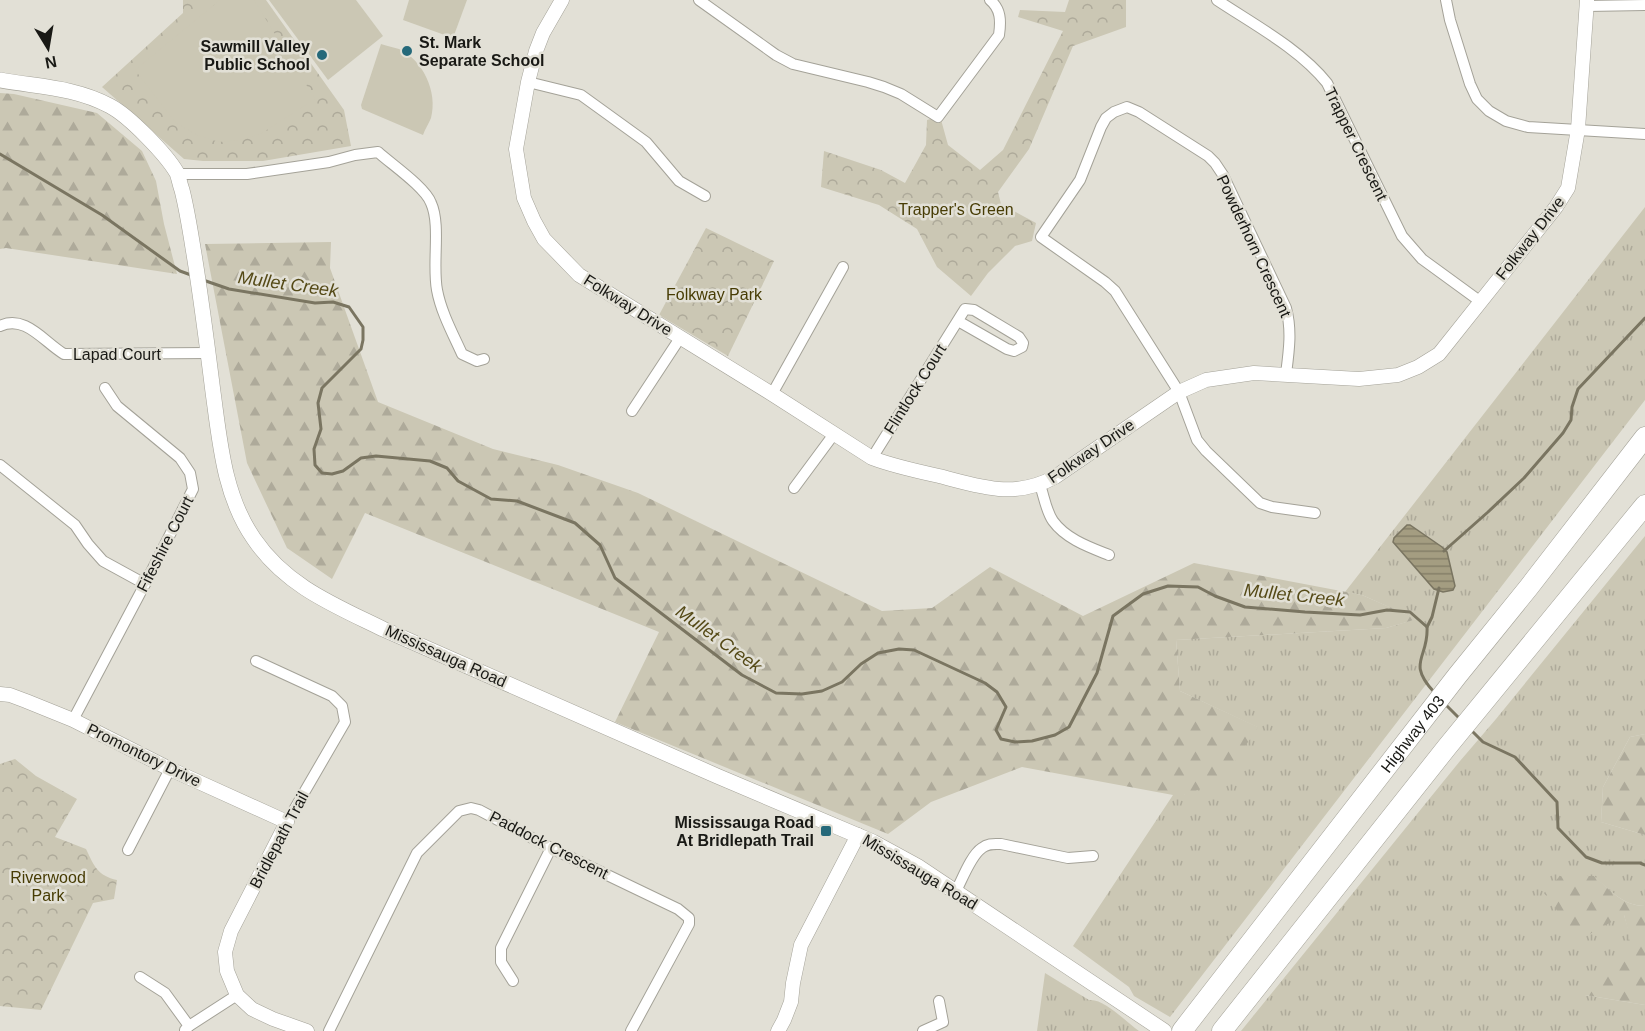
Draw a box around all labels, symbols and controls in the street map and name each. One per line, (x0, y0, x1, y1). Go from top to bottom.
north arrow (18, 18, 78, 78)
place label: St. Mark Separate School (419, 34, 544, 69)
place label: Sawmill Valley Public School (201, 38, 310, 73)
marker: St. Mark Separate School (400, 44, 414, 58)
marker: Sawmill Valley Public School (315, 48, 329, 62)
text: N (43, 53, 58, 72)
street label: Trapper Crescent (1321, 85, 1391, 204)
street label: Powderhorn Crescent (1214, 172, 1295, 320)
street label: Folkway Drive (1492, 193, 1568, 283)
park label: Trapper's Green (898, 201, 1014, 218)
water label: Mullet Creek (237, 267, 340, 301)
street label: Folkway Drive (581, 271, 675, 339)
park label: Folkway Park (666, 286, 763, 303)
street label: Flintlock Court (881, 341, 950, 437)
street label: Lapad Court (73, 346, 162, 363)
street label: Folkway Drive (1045, 416, 1137, 486)
street label: Fifeshire Court (134, 493, 197, 595)
water label: Mullet Creek (1243, 580, 1346, 610)
water label: Mullet Creek (672, 601, 767, 677)
street label: Mississauga Road (383, 622, 509, 690)
street label: Highway 403 (1377, 692, 1447, 776)
street label: Promontory Drive (84, 720, 204, 790)
street label: Bridlepath Trail (246, 789, 312, 891)
street label: Paddock Crescent (487, 808, 612, 883)
place label: Mississauga Road At Bridlepath Trail (674, 814, 814, 849)
marker: Mississauga Road At Bridlepath Trail (819, 824, 833, 838)
street label: Mississauga Road (860, 831, 980, 913)
park label: Riverwood Park (10, 869, 86, 904)

